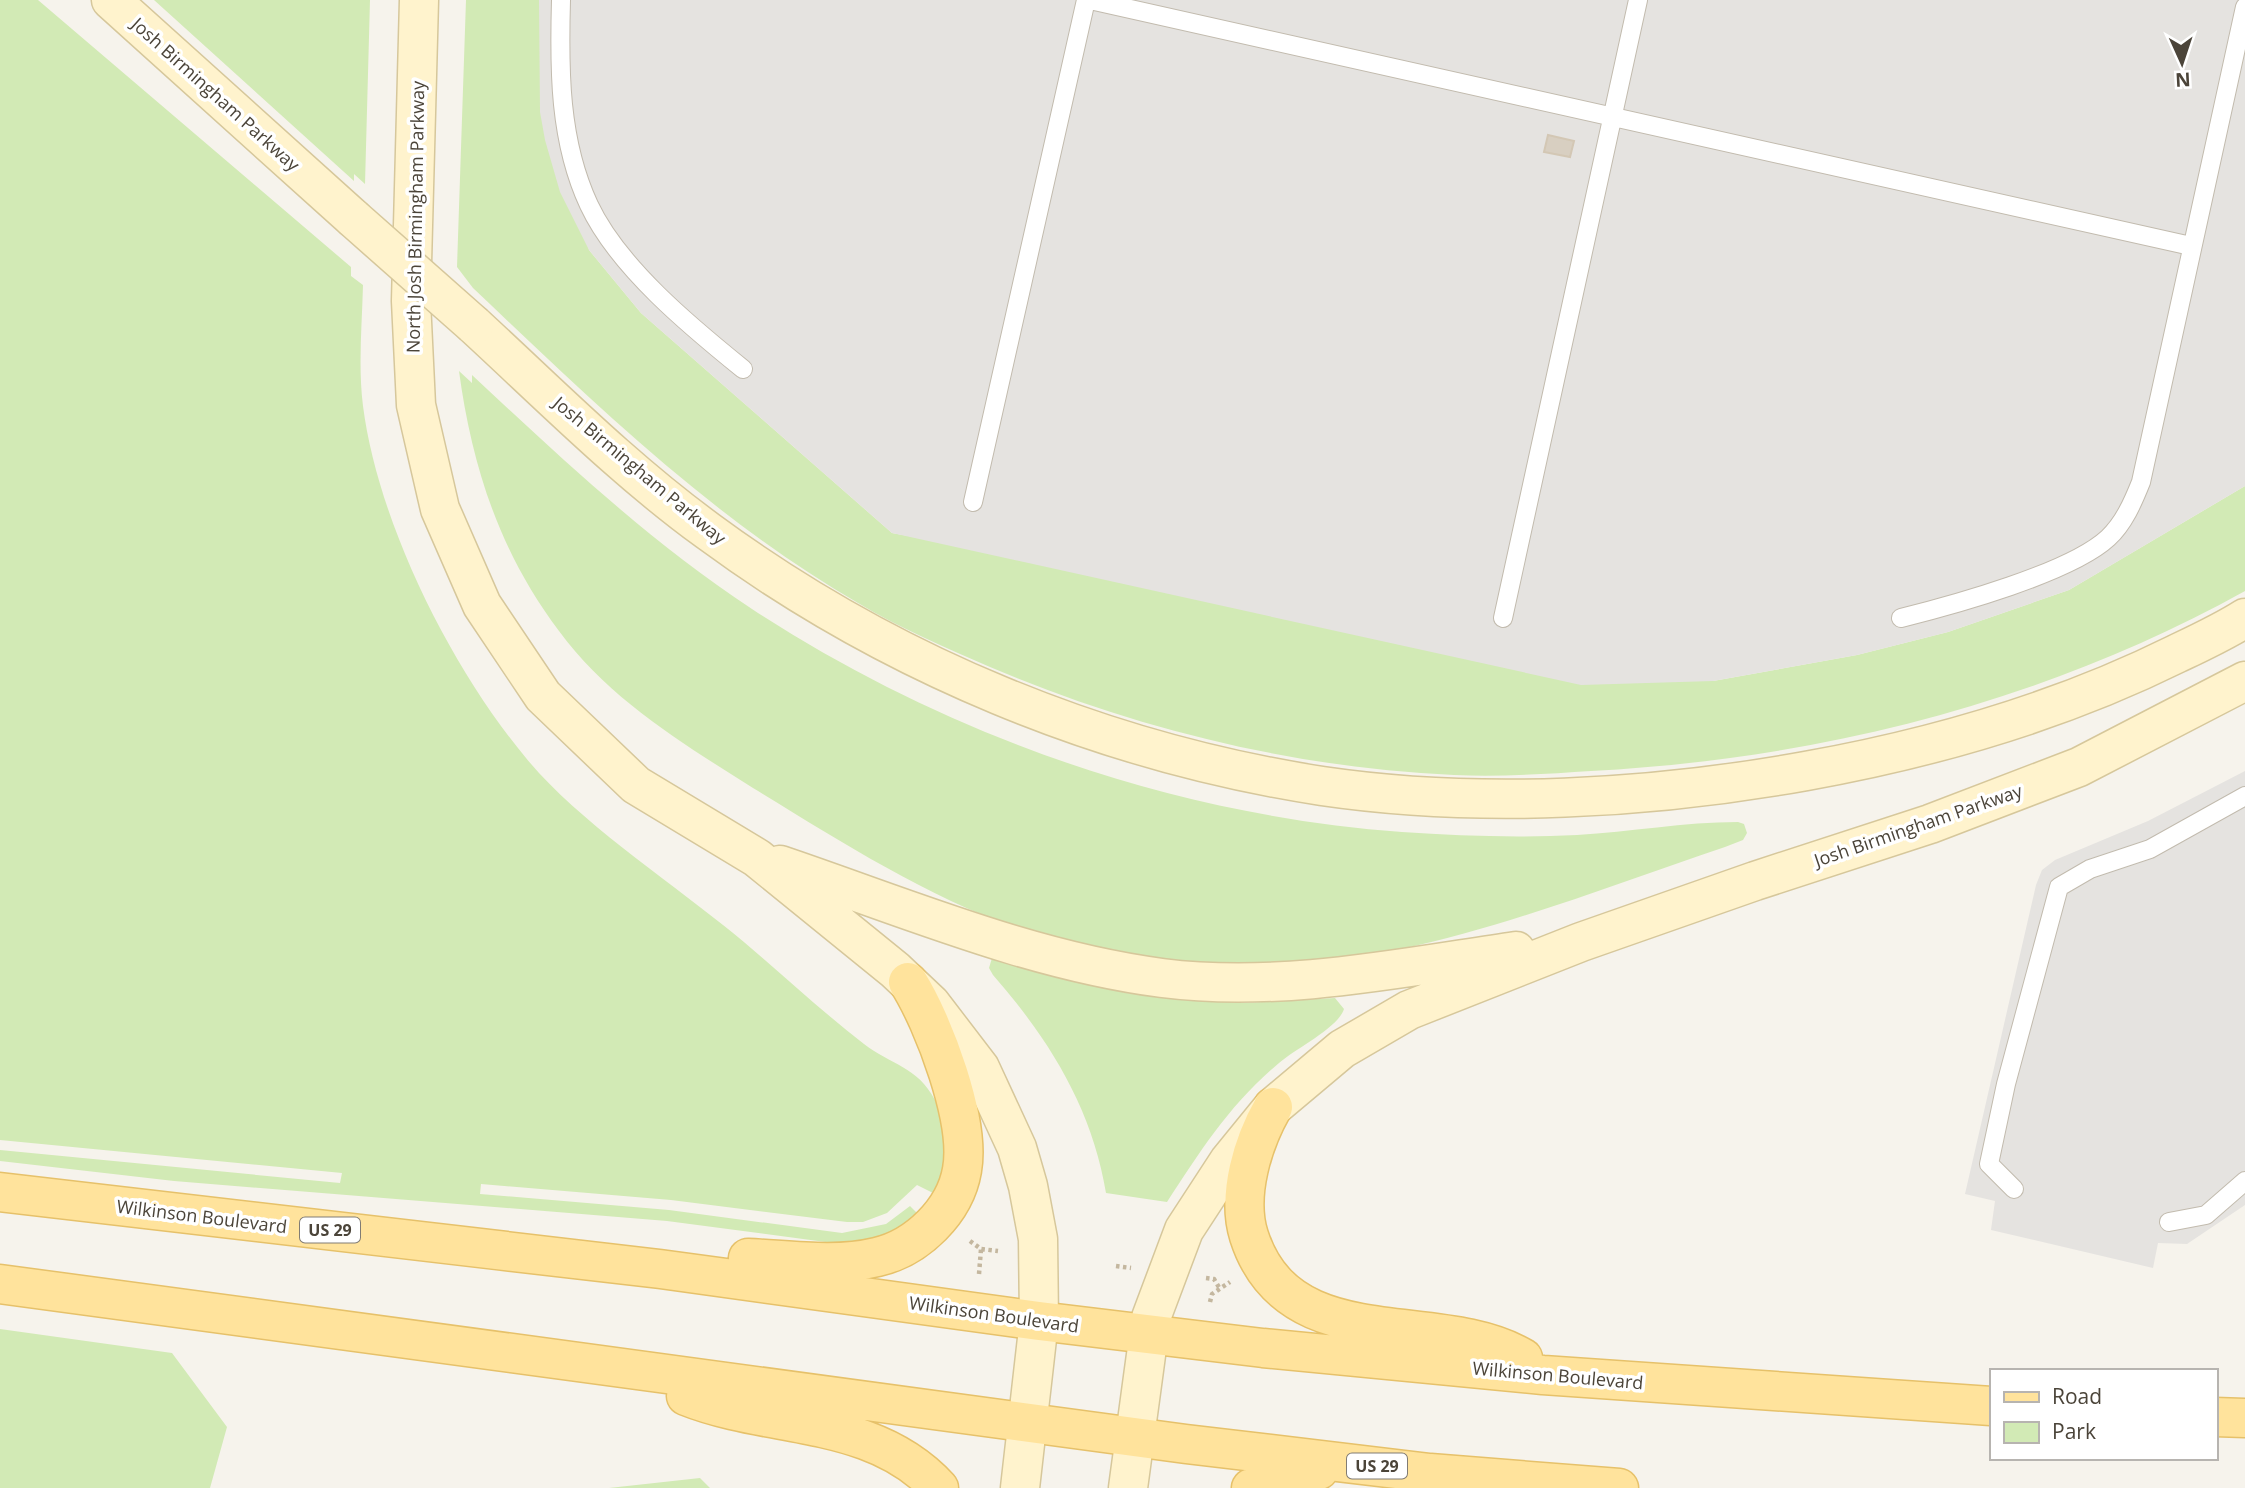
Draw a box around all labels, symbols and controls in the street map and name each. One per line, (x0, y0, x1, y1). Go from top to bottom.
street label: Josh Birmingham Parkway (125, 11, 306, 177)
north arrow (2147, 28, 2217, 98)
text: N (2174, 67, 2191, 93)
street label: North Josh Birmingham Parkway (401, 80, 429, 353)
street label: Josh Birmingham Parkway (547, 389, 732, 550)
street label: Josh Birmingham Parkway (1809, 778, 2026, 873)
street label: Wilkinson Boulevard (115, 1194, 289, 1238)
road number: US 29 (300, 1218, 360, 1242)
street label: Wilkinson Boulevard (907, 1290, 1081, 1338)
street label: Wilkinson Boulevard (1472, 1356, 1644, 1394)
legend (1990, 1369, 2217, 1460)
text: Road (2052, 1382, 2102, 1410)
text: Park (2052, 1417, 2096, 1445)
road number: US 29 (1347, 1454, 1407, 1478)

